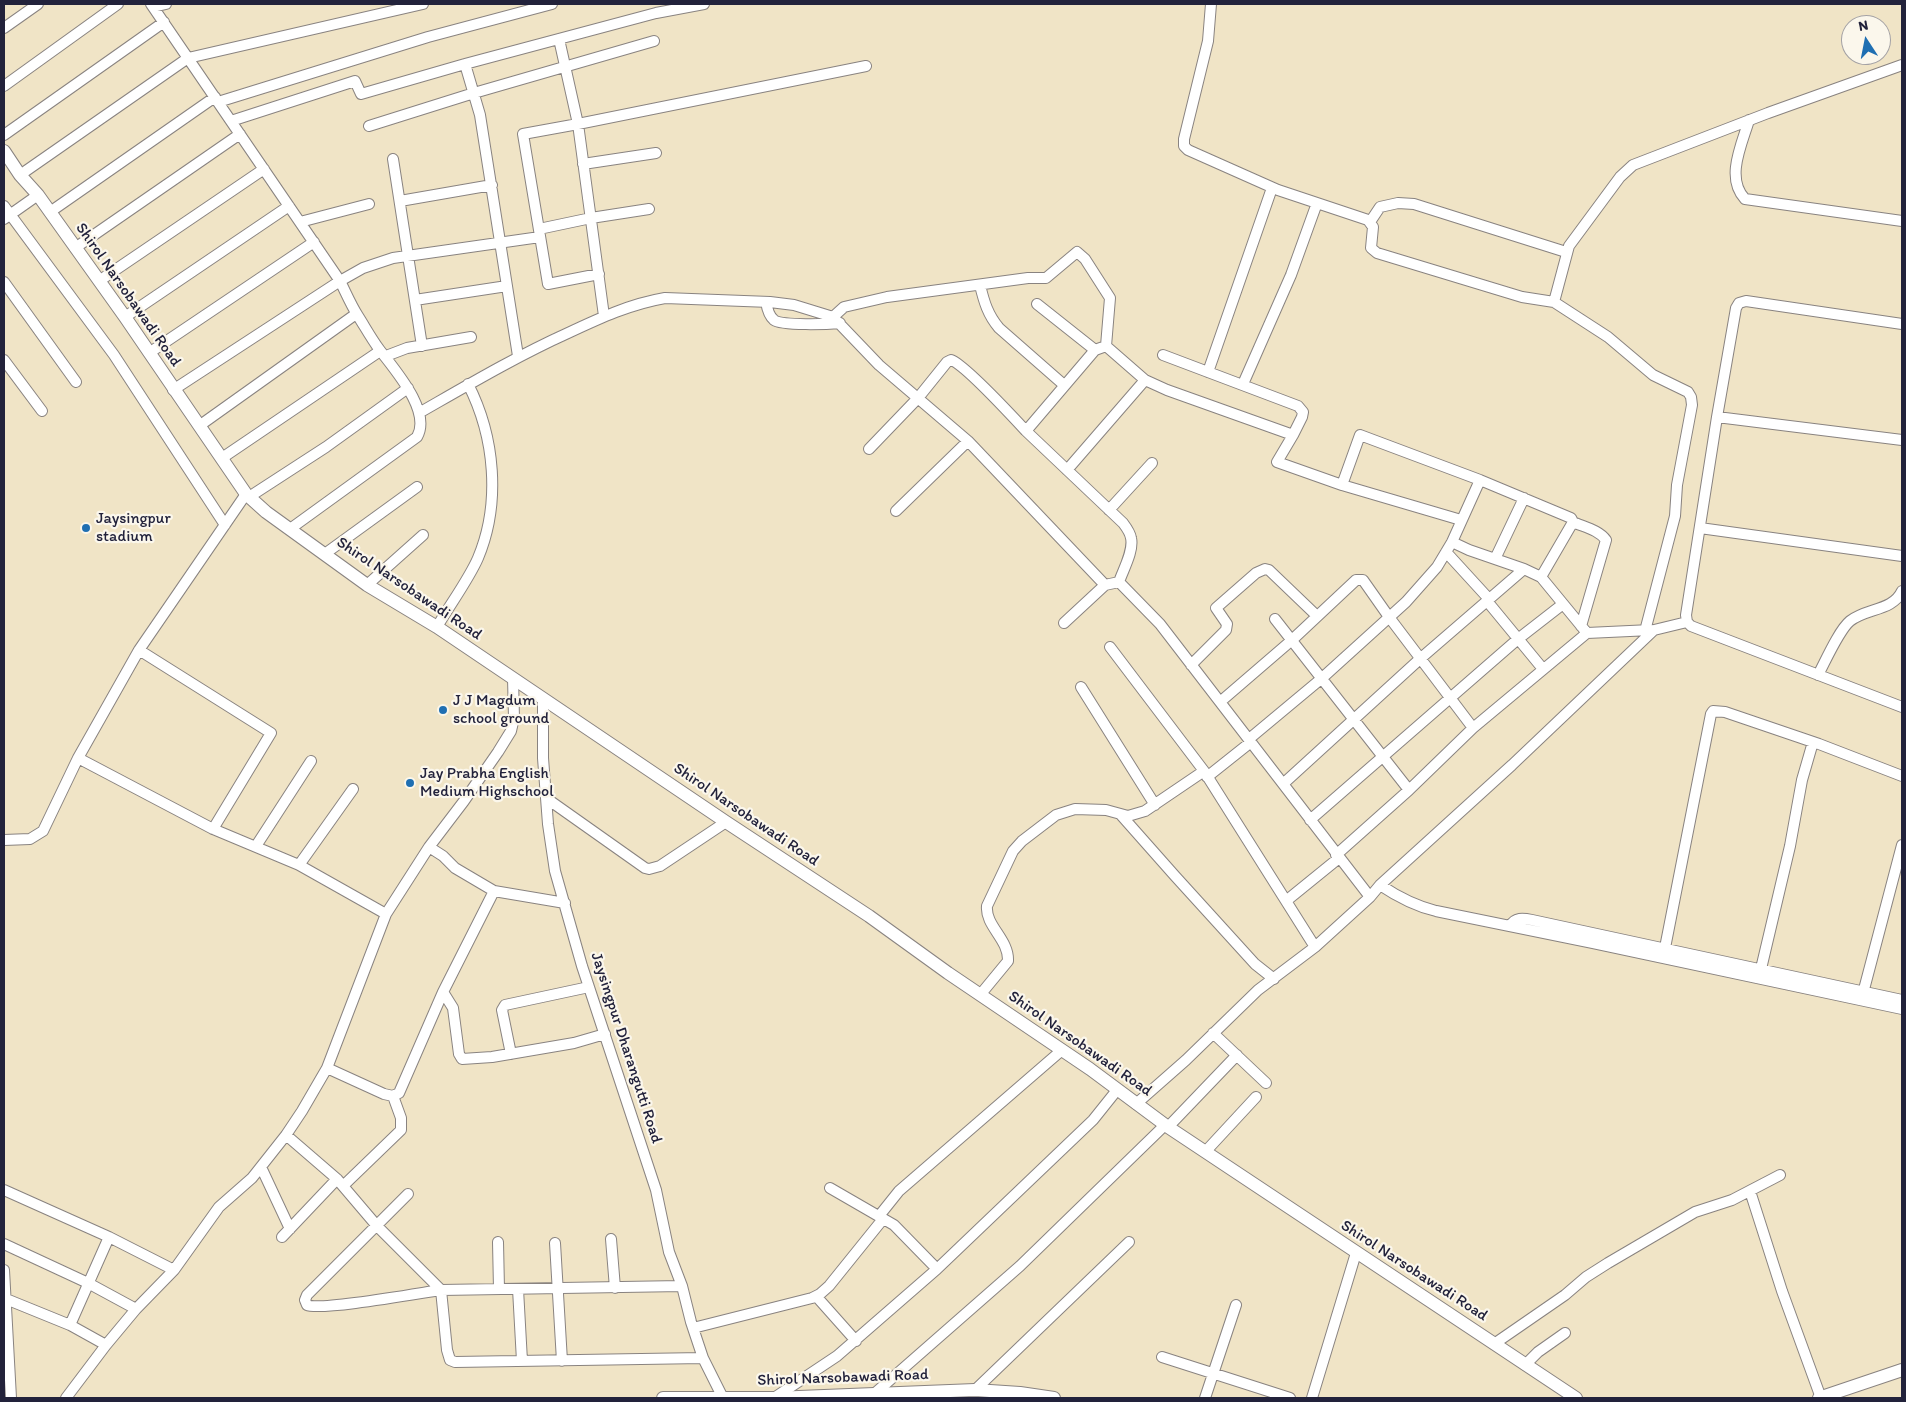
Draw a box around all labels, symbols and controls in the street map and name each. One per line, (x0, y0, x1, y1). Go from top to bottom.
north arrow (1841, 15, 1891, 65)
text: N (1857, 17, 1869, 35)
street label: Shirol Narsobawadi Road (71, 219, 185, 371)
place label: Jaysingpur stadium (96, 509, 171, 547)
marker: Jaysingpur stadium (80, 522, 92, 534)
street label: Shirol Narsobawadi Road (333, 533, 485, 645)
place label: J J Magdum school ground (453, 691, 549, 729)
marker: J J Magdum school ground (437, 704, 449, 716)
street label: Shirol Narsobawadi Road (670, 759, 822, 871)
place label: Jay Prabha English Medium Highschool (420, 764, 554, 802)
marker: Jay Prabha English Medium Highschool (404, 777, 416, 789)
street label: Jaysingpur Dharangutti Road (586, 950, 666, 1146)
street label: Shirol Narsobawadi Road (1004, 987, 1156, 1101)
street label: Shirol Narsobawadi Road (1337, 1216, 1491, 1326)
street label: Shirol Narsobawadi Road (757, 1365, 929, 1391)

